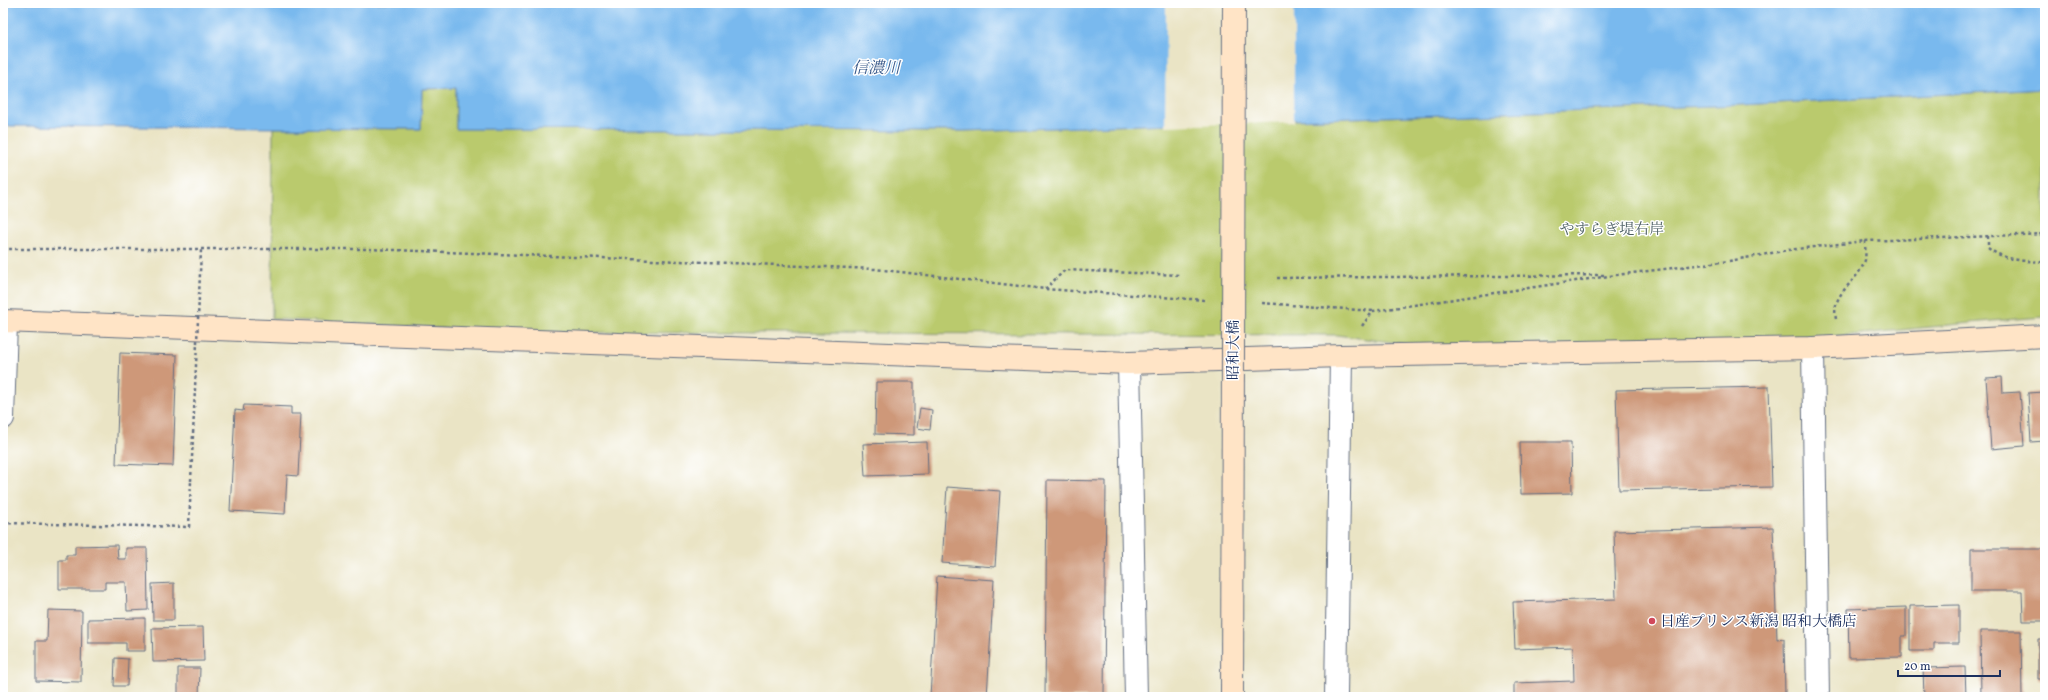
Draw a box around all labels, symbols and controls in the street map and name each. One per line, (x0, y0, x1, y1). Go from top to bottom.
water label: 信濃川 (852, 58, 902, 80)
park label: やすらぎ堤右岸 (1559, 220, 1665, 241)
street label: 昭和大橋 (1224, 320, 1245, 380)
place label: 日産プリンス新潟 昭和大橋店 (1660, 612, 1857, 633)
marker: 日産プリンス新潟 昭和大橋店 (1647, 616, 1657, 626)
scale bar (1898, 652, 2000, 678)
text: 20 m (1904, 659, 1931, 675)

